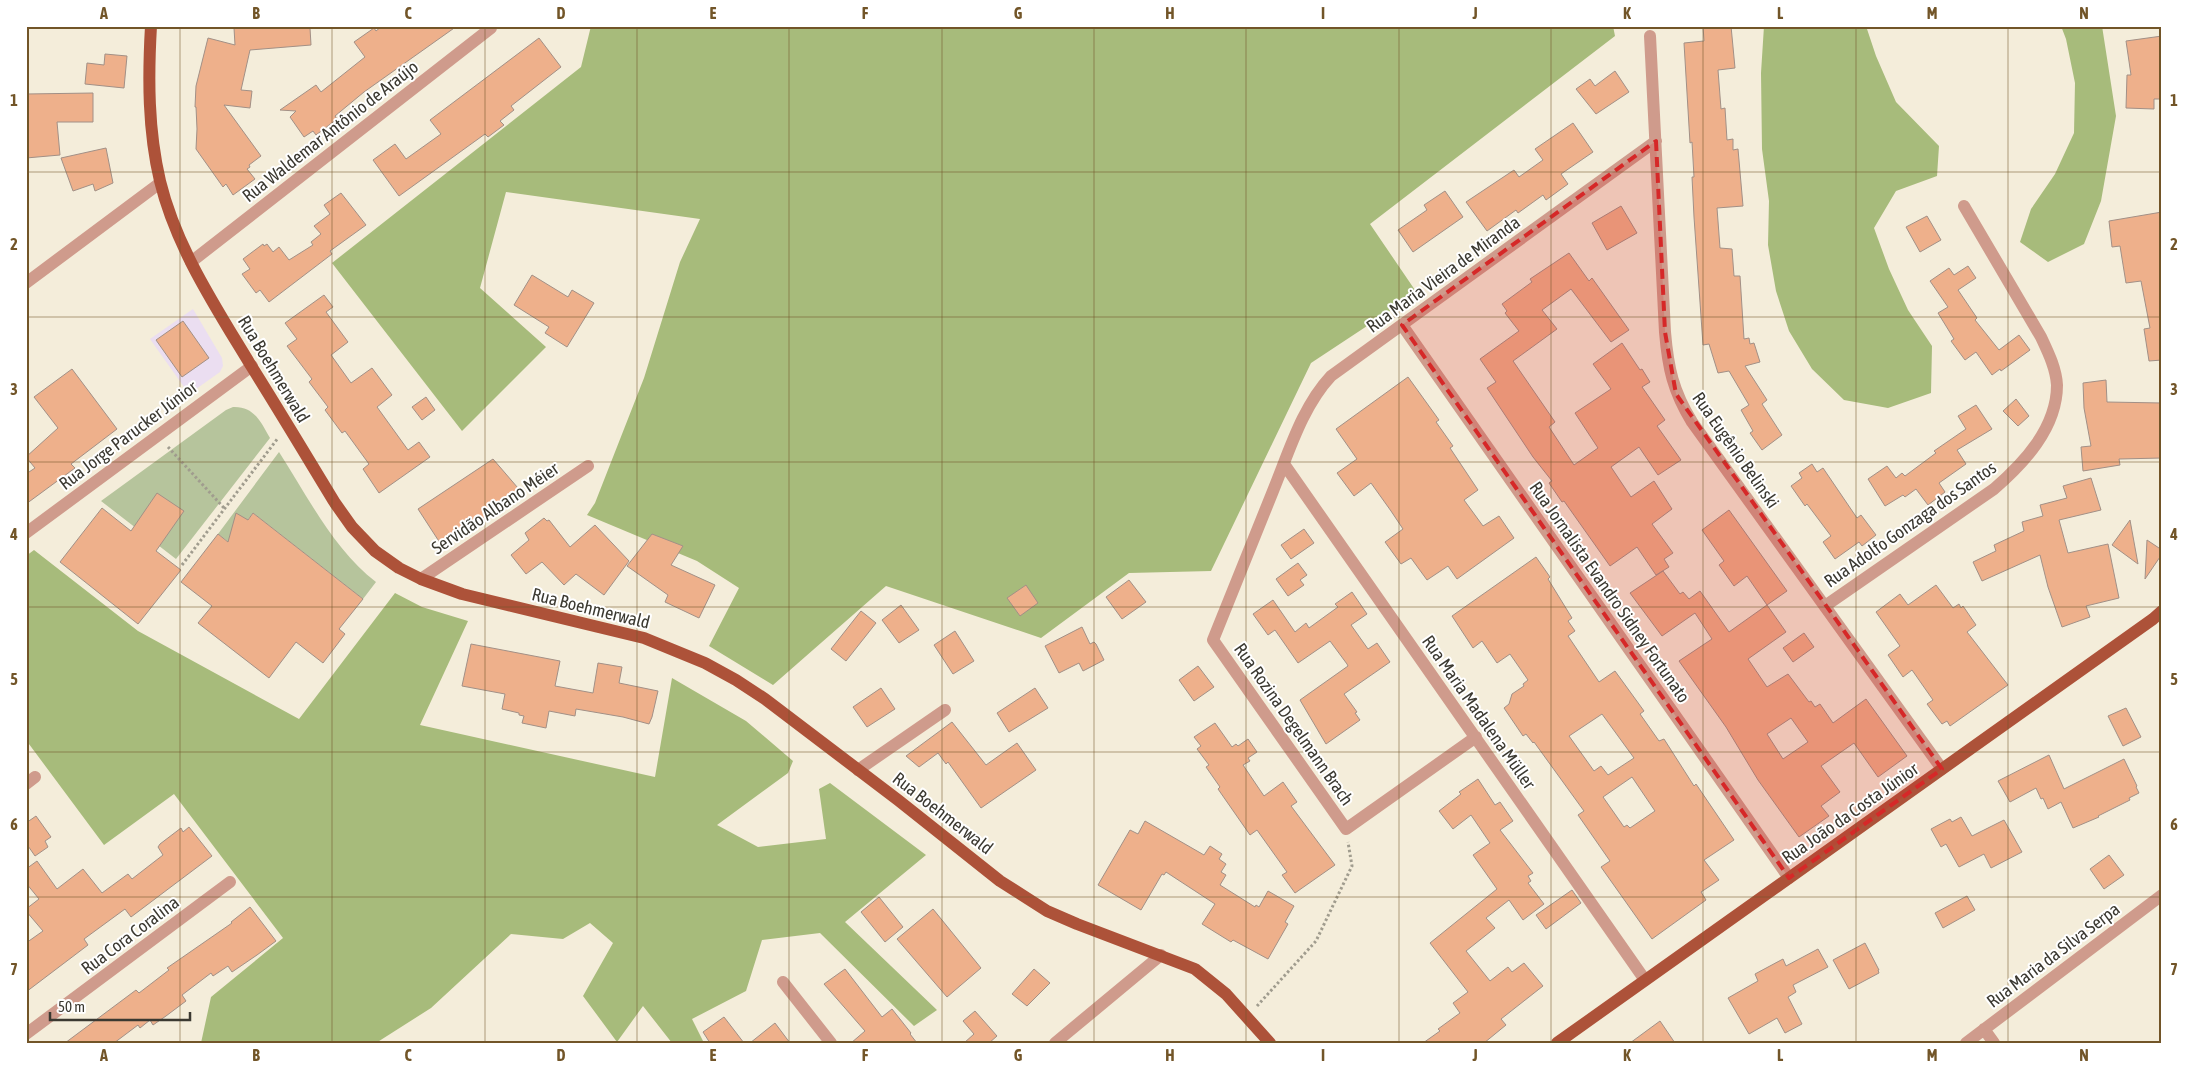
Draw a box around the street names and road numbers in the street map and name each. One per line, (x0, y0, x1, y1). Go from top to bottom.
street label: Rua Waldemar Antônio de Araújo (238, 56, 422, 206)
street label: Rua Maria Vieira de Miranda (1362, 211, 1524, 337)
street label: Rua Boehmerwald (234, 312, 314, 426)
street label: Rua Jorge Parucker Júnior (55, 376, 202, 494)
street label: Rua Eugênio Belinski (1688, 388, 1784, 512)
street label: Servidão Albano Méier (428, 457, 563, 558)
street label: Rua Adolfo Gonzaga dos Santos (1820, 457, 2000, 591)
street label: Rua Jornalista Evandro Sidney Fortunato (1525, 477, 1695, 707)
street label: Rua Boehmerwald (530, 583, 652, 633)
street label: Rua Maria Madalena Müller (1418, 631, 1540, 793)
street label: Rua Rozina Degelmann Brach (1230, 639, 1358, 809)
street label: Rua João da Costa Júnior (1778, 758, 1923, 868)
street label: Rua Boehmerwald (889, 767, 997, 859)
street label: Rua Cora Coralina (77, 891, 183, 979)
street label: Rua Maria da Silva Serpa (1982, 898, 2124, 1012)

